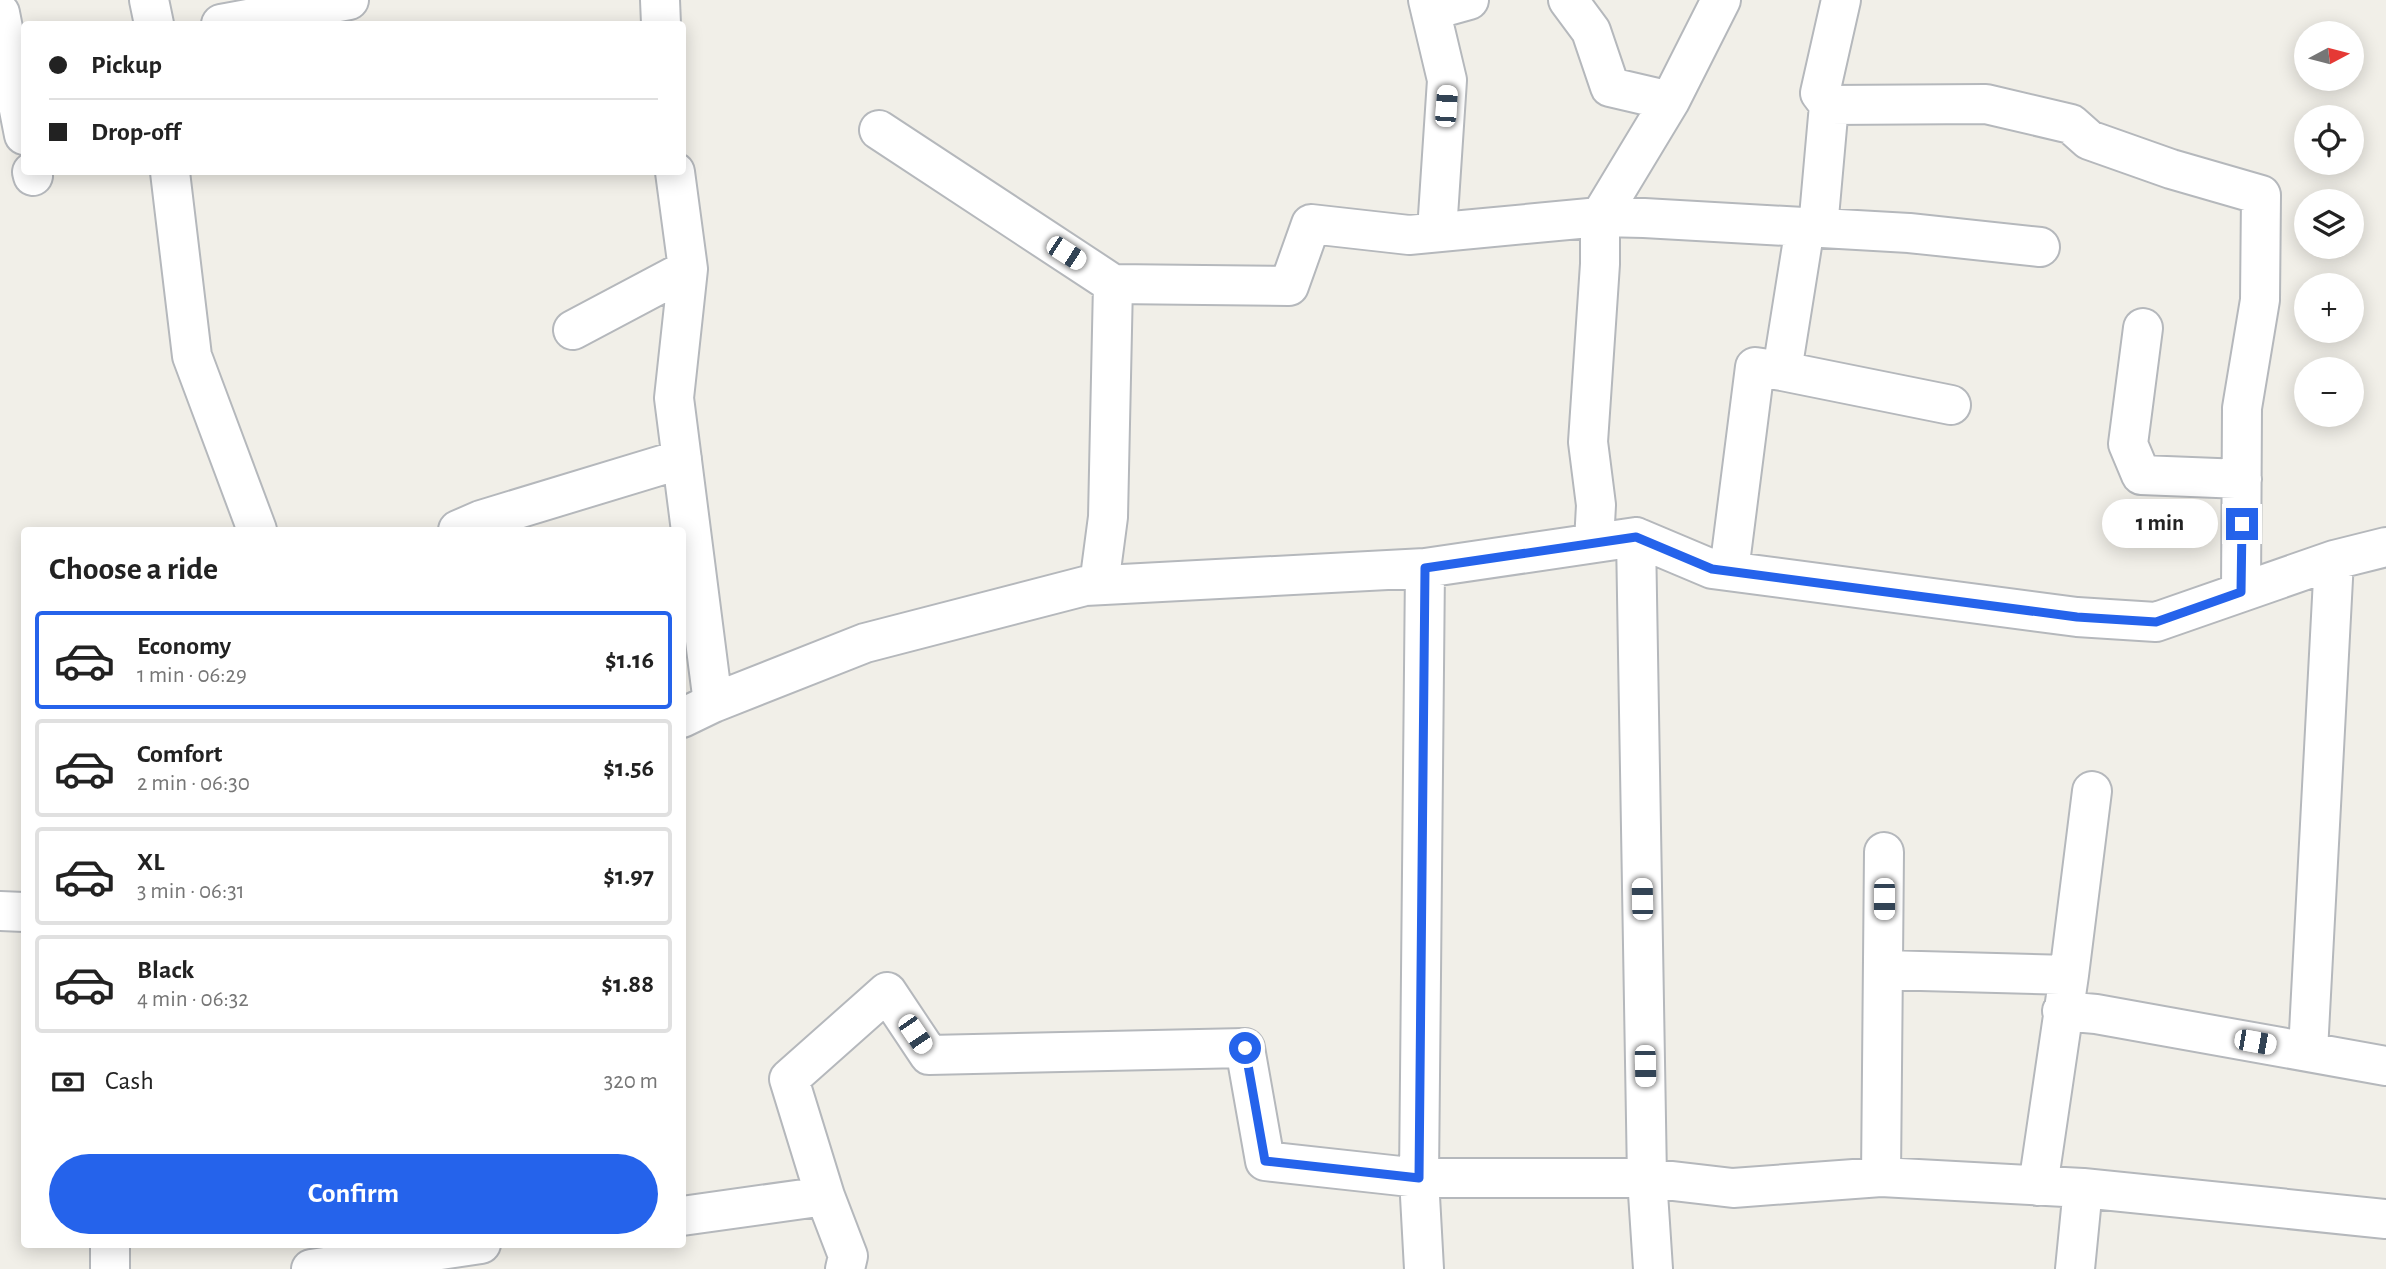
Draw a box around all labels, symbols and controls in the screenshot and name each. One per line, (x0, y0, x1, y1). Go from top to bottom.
north arrow (2294, 21, 2364, 91)
map controls (2294, 21, 2364, 427)
text: Pickup (91, 52, 162, 78)
car (1435, 84, 1458, 128)
button: locate (2294, 105, 2364, 175)
text: Drop-off (91, 119, 180, 145)
button: layers (2294, 189, 2364, 259)
car (1043, 233, 1090, 273)
button: + (2294, 273, 2364, 343)
button: − (2294, 357, 2364, 427)
callout: 1 min (2102, 500, 2218, 548)
route end (2226, 508, 2258, 540)
text: 1 min (2136, 512, 2184, 535)
text: Choose a ride (49, 553, 218, 585)
icon: car (53, 629, 116, 692)
text: Economy (137, 633, 231, 659)
text: $1.16 (605, 647, 654, 673)
text: 1 min · 06:29 (137, 664, 247, 687)
icon: car (53, 737, 116, 800)
text: Comfort (137, 741, 222, 767)
text: $1.56 (603, 755, 654, 781)
text: 2 min · 06:30 (137, 772, 250, 795)
icon: car (53, 845, 116, 908)
text: XL (137, 849, 164, 875)
text: $1.97 (603, 863, 654, 889)
car (1632, 878, 1653, 920)
car (1874, 878, 1895, 920)
text: 3 min · 06:31 (137, 880, 245, 903)
icon: car (53, 953, 116, 1016)
text: Black (137, 957, 194, 983)
text: $1.88 (601, 971, 654, 997)
text: 4 min · 06:32 (137, 988, 249, 1011)
car (895, 1011, 936, 1057)
car (2233, 1028, 2278, 1056)
route start (1229, 1032, 1261, 1064)
car (1635, 1045, 1656, 1087)
icon: cash (49, 1063, 87, 1101)
text: Cash (105, 1068, 154, 1094)
text: 320 m (604, 1070, 658, 1093)
button: Confirm (49, 1154, 658, 1234)

